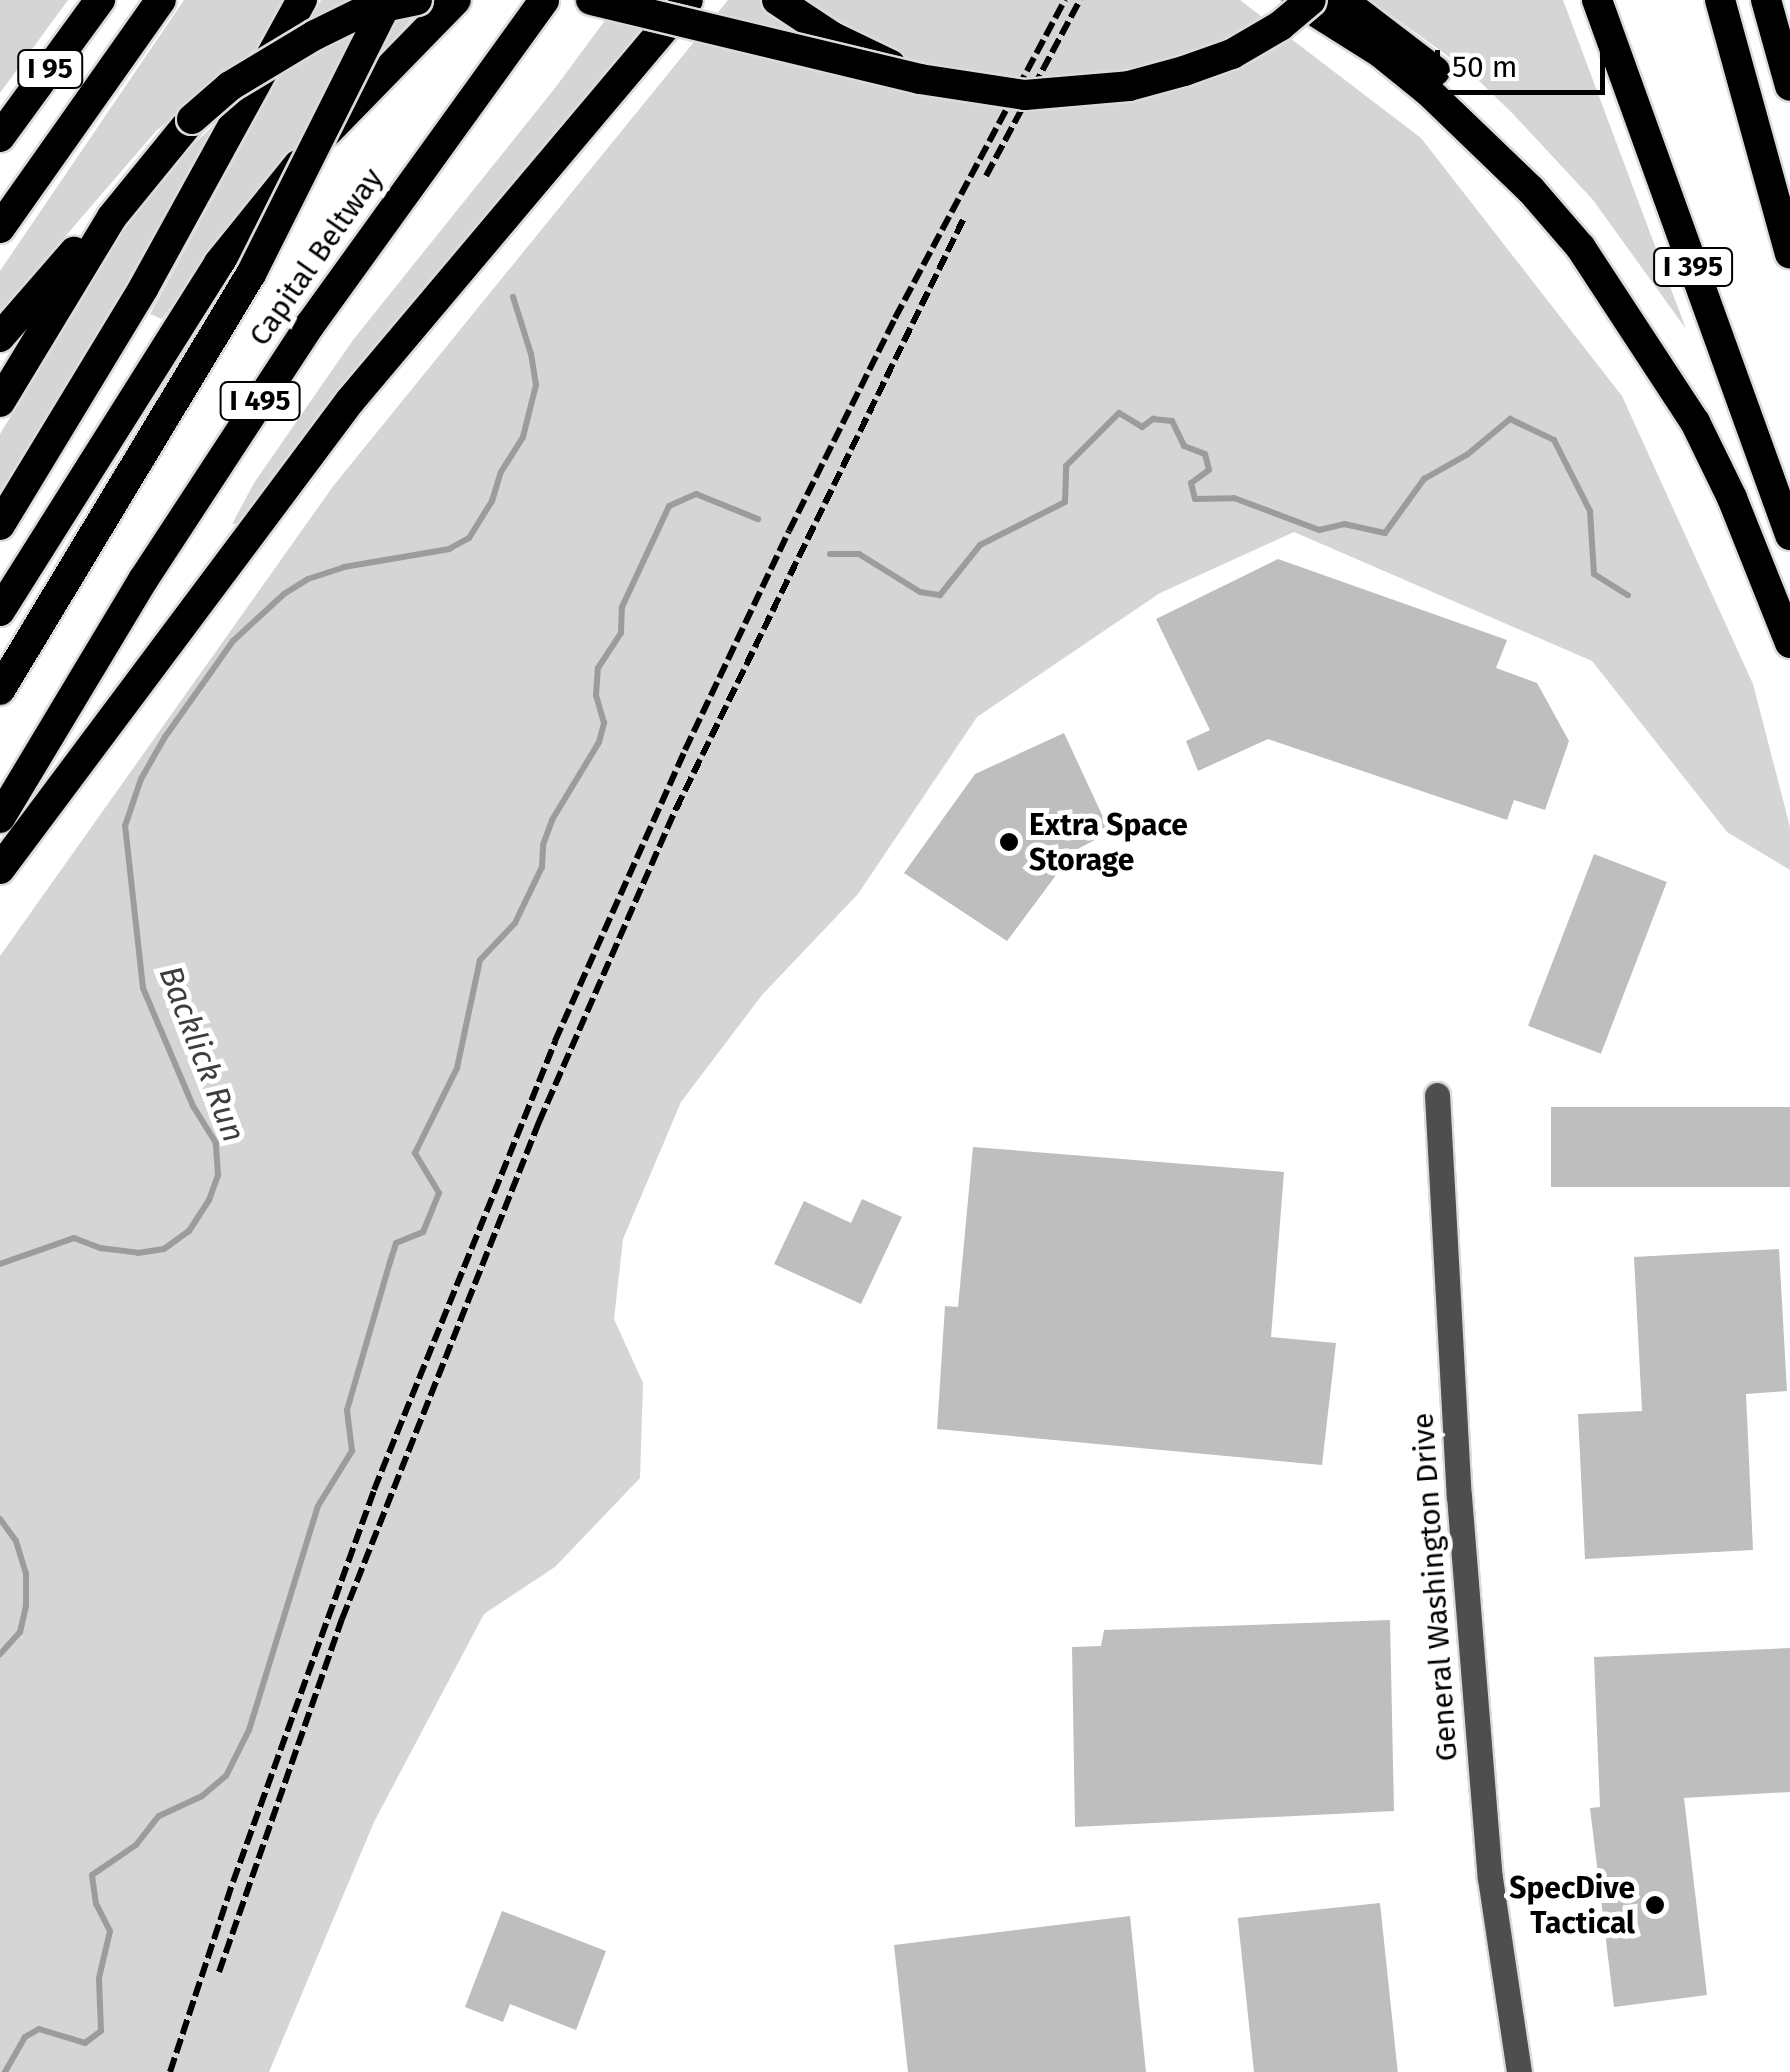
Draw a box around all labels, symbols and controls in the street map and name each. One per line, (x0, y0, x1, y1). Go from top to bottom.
scale bar (1440, 30, 1610, 92)
road number: I 95 (15, 46, 85, 92)
text: 50 m (1452, 49, 1517, 85)
street label: Capital Beltway (241, 161, 391, 353)
road number: I 395 (1653, 244, 1733, 290)
road number: I 495 (218, 378, 302, 424)
place label: Extra Space Storage (1029, 807, 1188, 878)
marker: Extra Space Storage (998, 831, 1020, 853)
water label: Backlick Run (151, 961, 253, 1147)
street label: General Washington Drive (1405, 1411, 1465, 1763)
place label: SpecDive Tactical (1509, 1870, 1635, 1940)
marker: SpecDive Tactical (1644, 1894, 1666, 1916)

